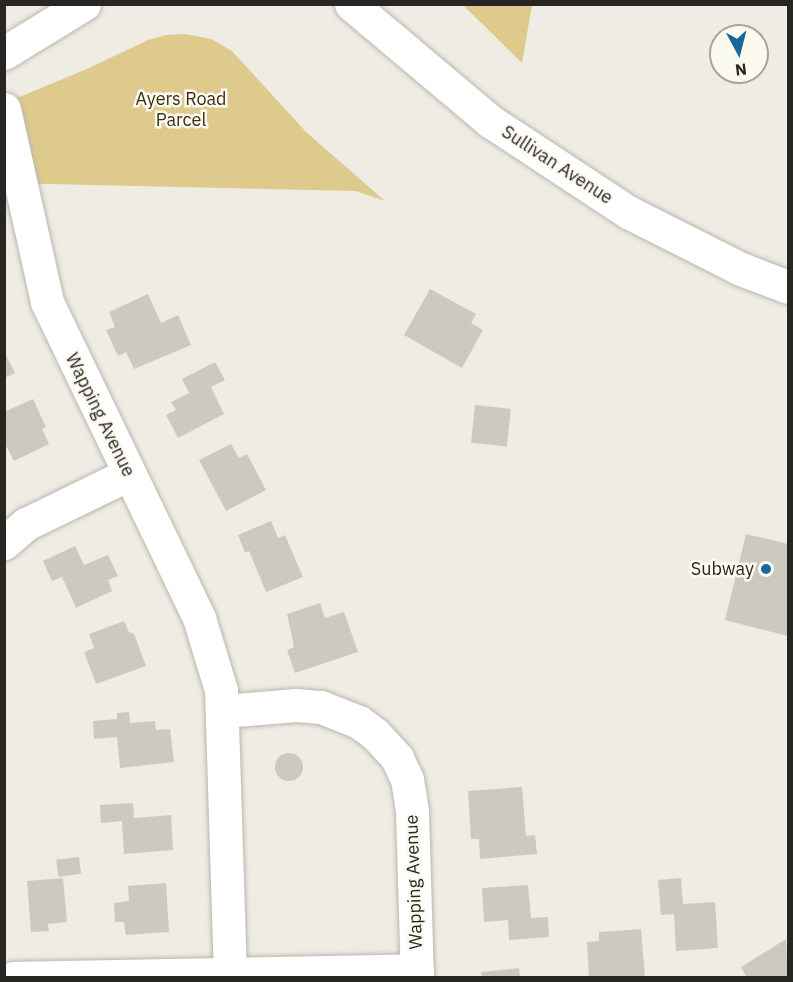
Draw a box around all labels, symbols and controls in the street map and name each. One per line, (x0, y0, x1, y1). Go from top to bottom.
north arrow (709, 24, 769, 84)
text: N (734, 59, 748, 81)
park label: Ayers Road Parcel (135, 89, 227, 132)
street label: Sullivan Avenue (498, 121, 616, 209)
street label: Wapping Avenue (61, 350, 139, 480)
place label: Subway (691, 558, 754, 580)
marker: Subway (759, 562, 773, 576)
street label: Wapping Avenue (401, 814, 427, 950)

